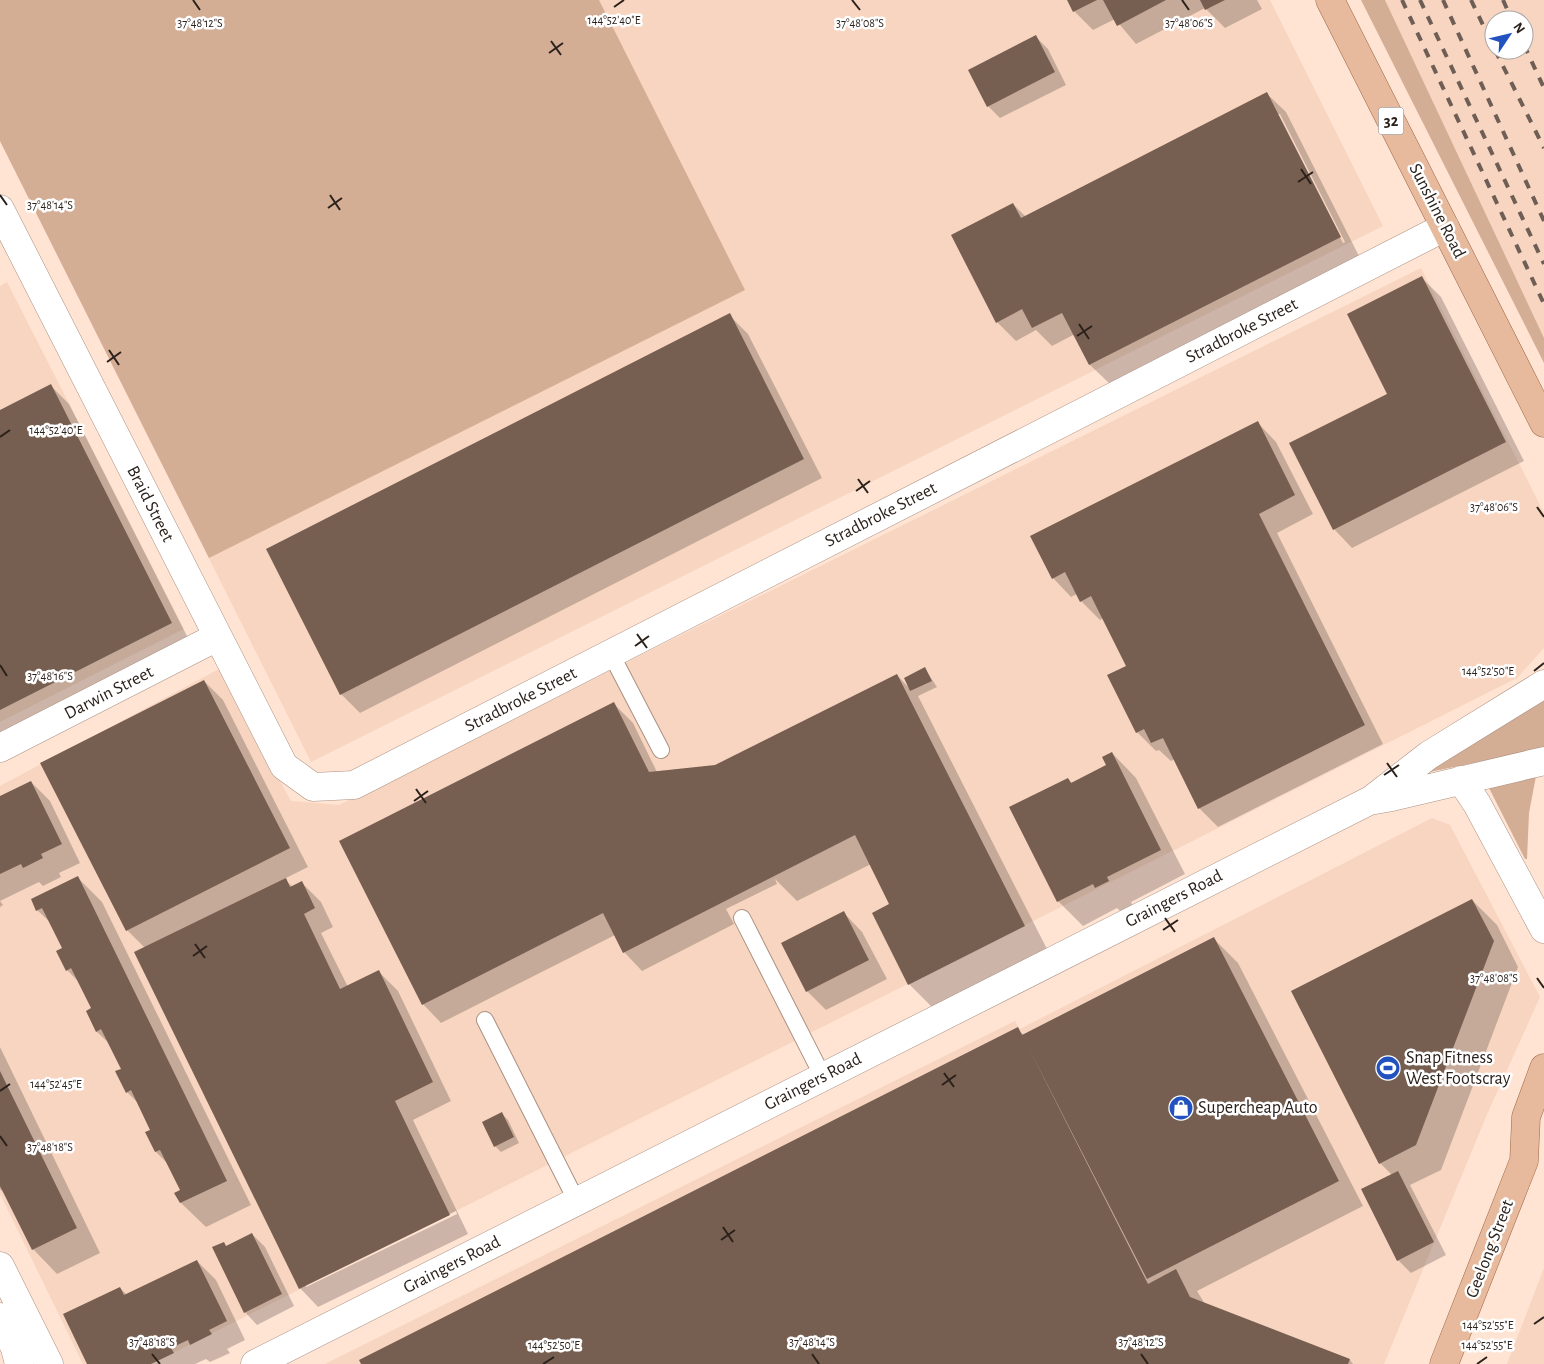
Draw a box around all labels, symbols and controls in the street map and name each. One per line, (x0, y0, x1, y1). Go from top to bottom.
north arrow (1484, 10, 1534, 60)
text: 144°52'40"E (588, 14, 641, 26)
text: 37°48'12"S (177, 17, 223, 29)
text: 37°48'08"S (836, 17, 884, 29)
text: 37°48'06"S (1165, 17, 1213, 29)
text: N (1510, 20, 1527, 36)
road number: 32 (1378, 108, 1404, 134)
street label: Sunshine Road (1405, 161, 1469, 261)
text: 37°48'14"S (27, 199, 73, 211)
street label: Stradbroke Street (1183, 295, 1301, 367)
text: 144°52'40"E (30, 424, 83, 436)
street label: Braid Street (123, 463, 177, 545)
street label: Stradbroke Street (822, 479, 940, 551)
text: 37°48'06"S (1470, 501, 1518, 513)
street label: Darwin Street (62, 663, 156, 723)
street label: Stradbroke Street (462, 664, 580, 736)
text: 144°52'50"E (1462, 665, 1514, 677)
text: 37°48'16"S (27, 670, 73, 682)
street label: Graingers Road (1123, 867, 1225, 931)
text: 37°48'08"S (1470, 972, 1518, 984)
place label: Snap Fitness West Footscray (1406, 1049, 1511, 1088)
street label: Graingers Road (762, 1050, 864, 1114)
sports icon: Snap Fitness West Footscray (1375, 1055, 1401, 1081)
text: 144°52'45"E (30, 1078, 82, 1090)
shop icon: Supercheap Auto (1168, 1095, 1194, 1121)
place label: Supercheap Auto (1198, 1099, 1318, 1117)
text: 37°48'18"S (27, 1141, 73, 1153)
street label: Geelong Street (1463, 1197, 1517, 1301)
street label: Graingers Road (401, 1233, 503, 1297)
text: 144°52'55"E (1463, 1319, 1514, 1331)
text: 37°48'18"S (129, 1336, 175, 1348)
text: 37°48'14"S (789, 1336, 835, 1348)
text: 37°48'12"S (1118, 1336, 1164, 1348)
text: 144°52'50"E (528, 1339, 580, 1351)
text: 144°52'55"E (1462, 1339, 1513, 1351)

